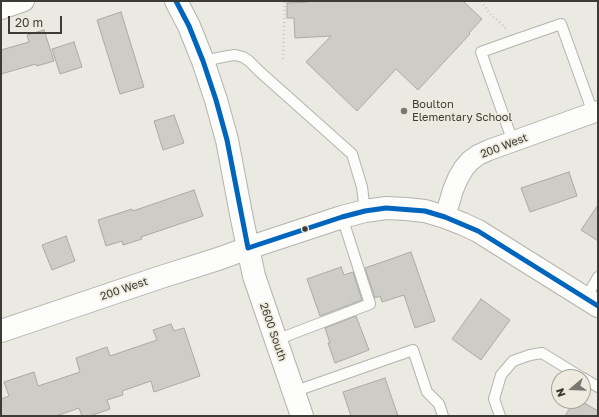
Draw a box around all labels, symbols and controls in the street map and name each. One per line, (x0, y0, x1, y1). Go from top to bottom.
scale bar (10, 8, 64, 34)
text: 20 m (15, 15, 43, 30)
place label: Boulton Elementary School (412, 98, 512, 124)
marker: Boulton Elementary School (399, 106, 409, 116)
street label: 200 West (479, 131, 529, 161)
unlabelled marker (300, 224, 310, 234)
street label: 200 West (98, 275, 150, 303)
street label: 2600 South (257, 301, 289, 363)
north arrow (551, 369, 591, 409)
text: N (553, 387, 568, 399)

